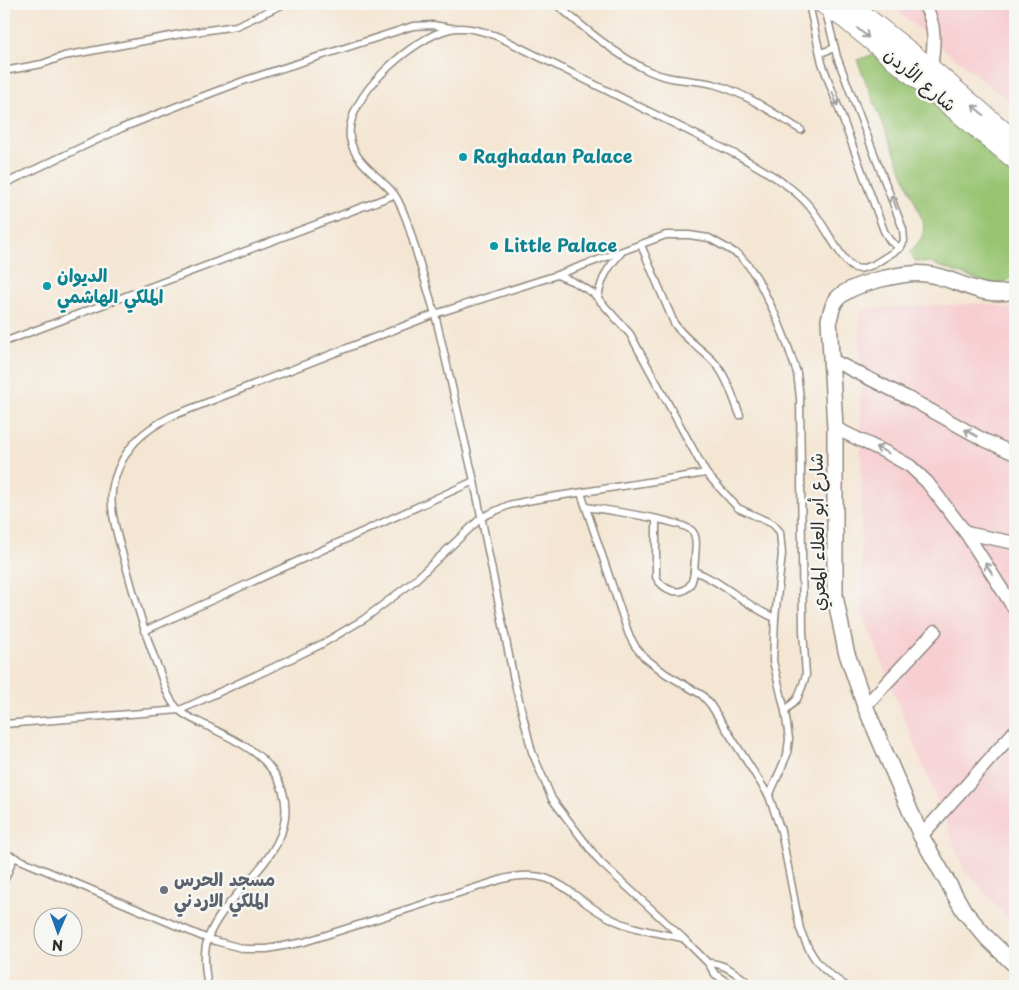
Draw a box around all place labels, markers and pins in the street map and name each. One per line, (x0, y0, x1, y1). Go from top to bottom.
place label: Raghadan Palace (473, 142, 633, 169)
marker: Raghadan Palace (457, 151, 469, 163)
place label: Little Palace (504, 231, 618, 258)
marker: Little Palace (488, 240, 500, 252)
place label: الديوان الملكي الهاشمي (57, 261, 163, 313)
marker: الديوان الملكي الهاشمي (41, 280, 53, 292)
place label: مسجد الحرس الملكي الاردني (174, 865, 275, 917)
marker: مسجد الحرس الملكي الاردني (158, 884, 170, 896)

